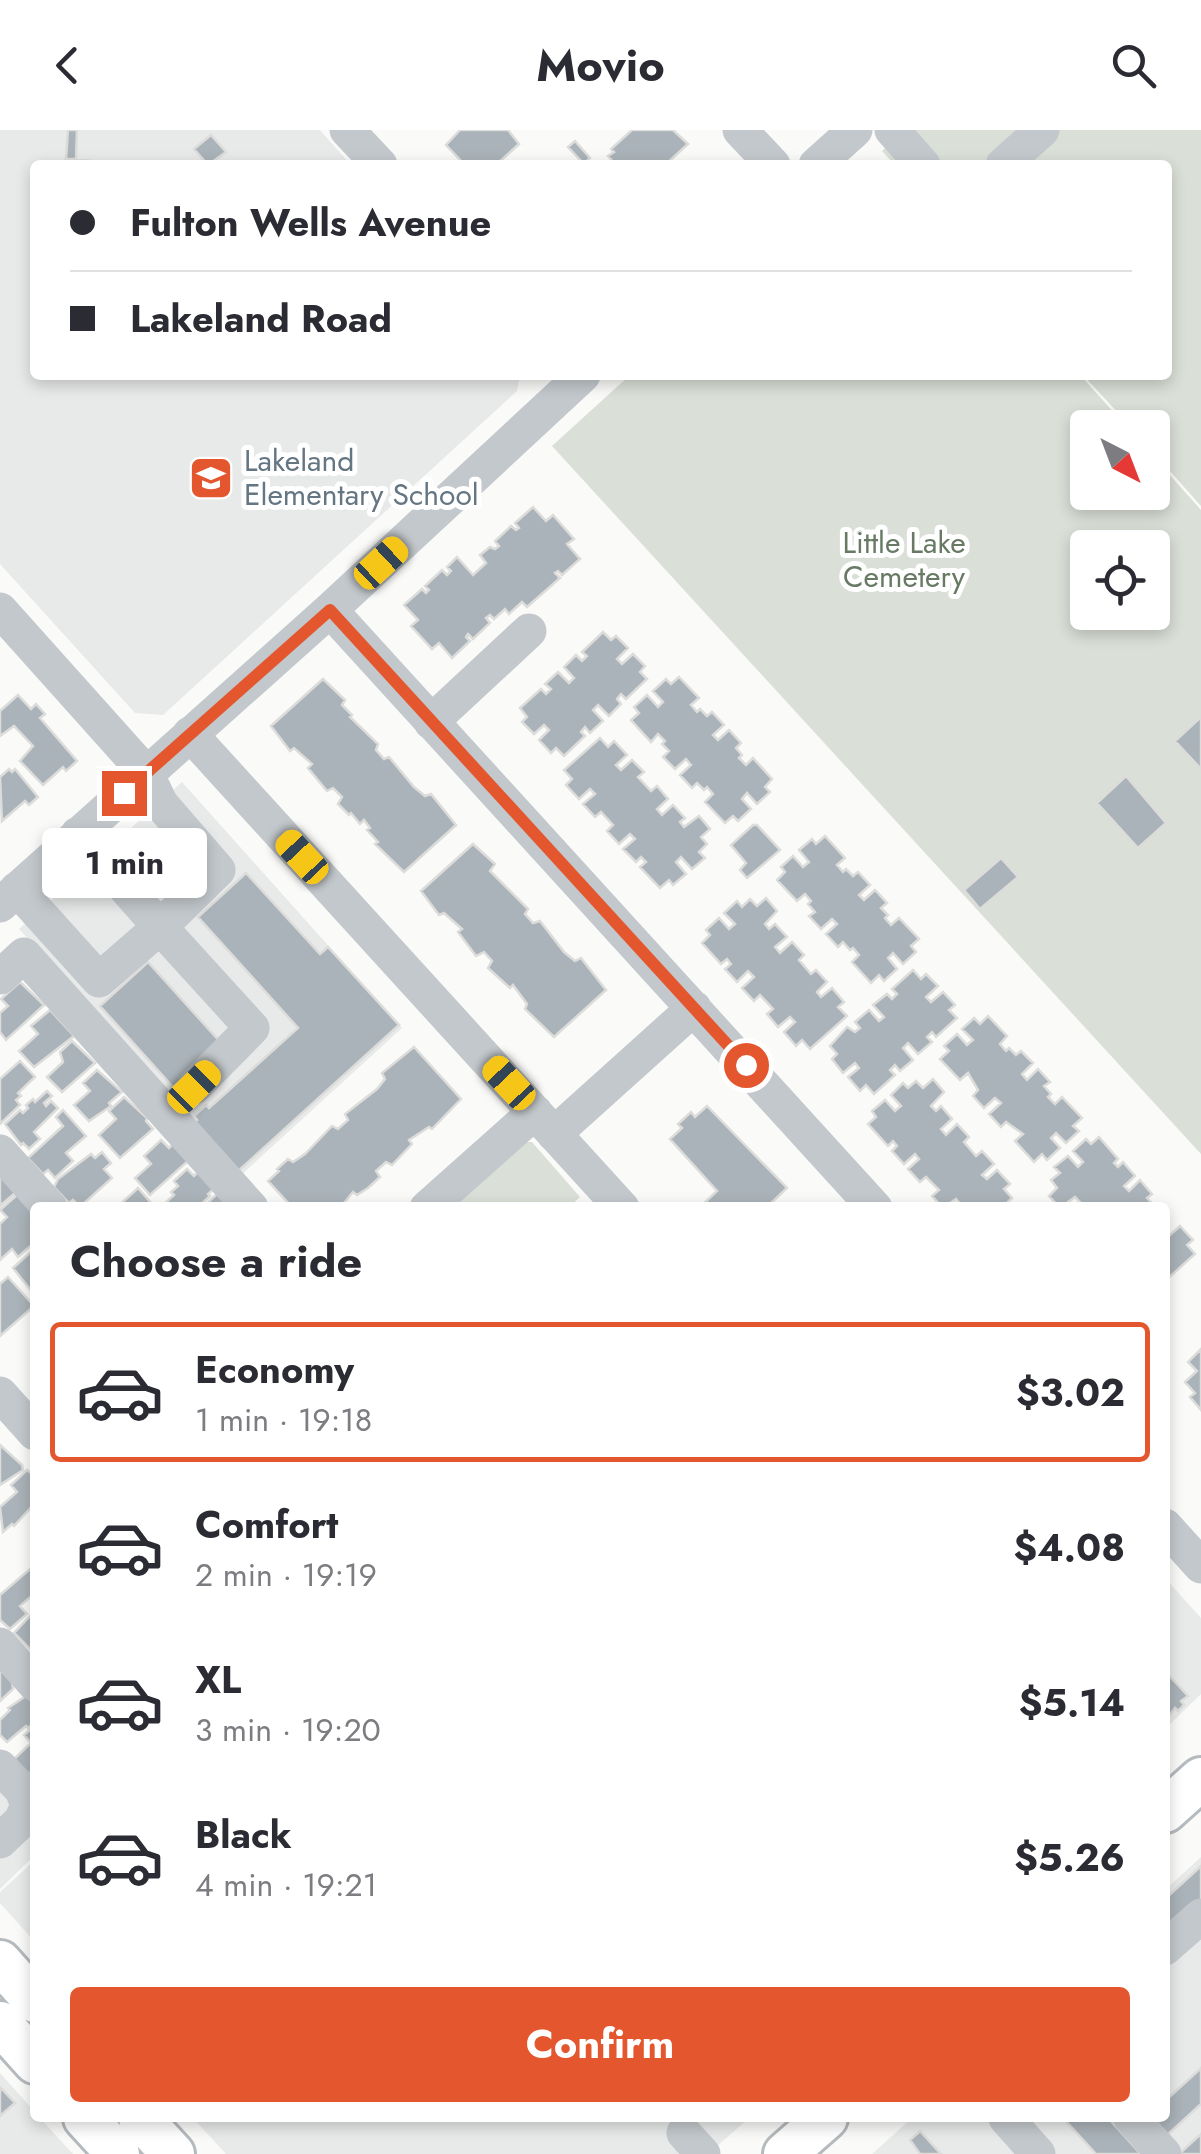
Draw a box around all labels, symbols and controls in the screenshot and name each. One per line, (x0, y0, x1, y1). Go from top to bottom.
text: Movio (536, 33, 665, 98)
icon: back (40, 38, 95, 93)
icon: search (1106, 38, 1161, 93)
text: Fulton Wells Avenue (130, 195, 491, 250)
text: Lakeland Road (130, 291, 392, 346)
north arrow (1070, 410, 1170, 510)
map controls (1070, 410, 1170, 630)
place label: Lakeland Elementary School (244, 439, 479, 516)
school or university icon: Lakeland Elementary School (188, 455, 234, 501)
park label: Little Lake Cemetery (842, 521, 966, 598)
button: locate (1070, 530, 1170, 630)
car (349, 532, 413, 594)
route end (102, 771, 147, 816)
car (271, 825, 333, 889)
callout: 1 min (42, 828, 206, 898)
text: 1 min (85, 840, 164, 886)
route start (724, 1043, 769, 1088)
car (478, 1051, 540, 1115)
car (162, 1055, 226, 1119)
text: Choose a ride (70, 1229, 362, 1294)
text: Economy (195, 1342, 354, 1397)
icon: car (75, 1347, 165, 1437)
text: $3.02 (1016, 1365, 1125, 1420)
text: 1 min · 19:18 (195, 1397, 372, 1443)
text: Comfort (195, 1497, 338, 1552)
icon: car (75, 1502, 165, 1592)
text: $4.08 (1014, 1520, 1125, 1575)
text: 2 min · 19:19 (195, 1552, 377, 1598)
text: XL (195, 1652, 241, 1707)
icon: car (75, 1657, 165, 1747)
text: $5.14 (1019, 1675, 1125, 1730)
text: 3 min · 19:20 (195, 1707, 381, 1753)
text: Black (195, 1807, 292, 1862)
icon: car (75, 1812, 165, 1902)
text: $5.26 (1014, 1830, 1125, 1885)
text: 4 min · 19:21 (195, 1862, 377, 1908)
button: Confirm (70, 1987, 1130, 2102)

